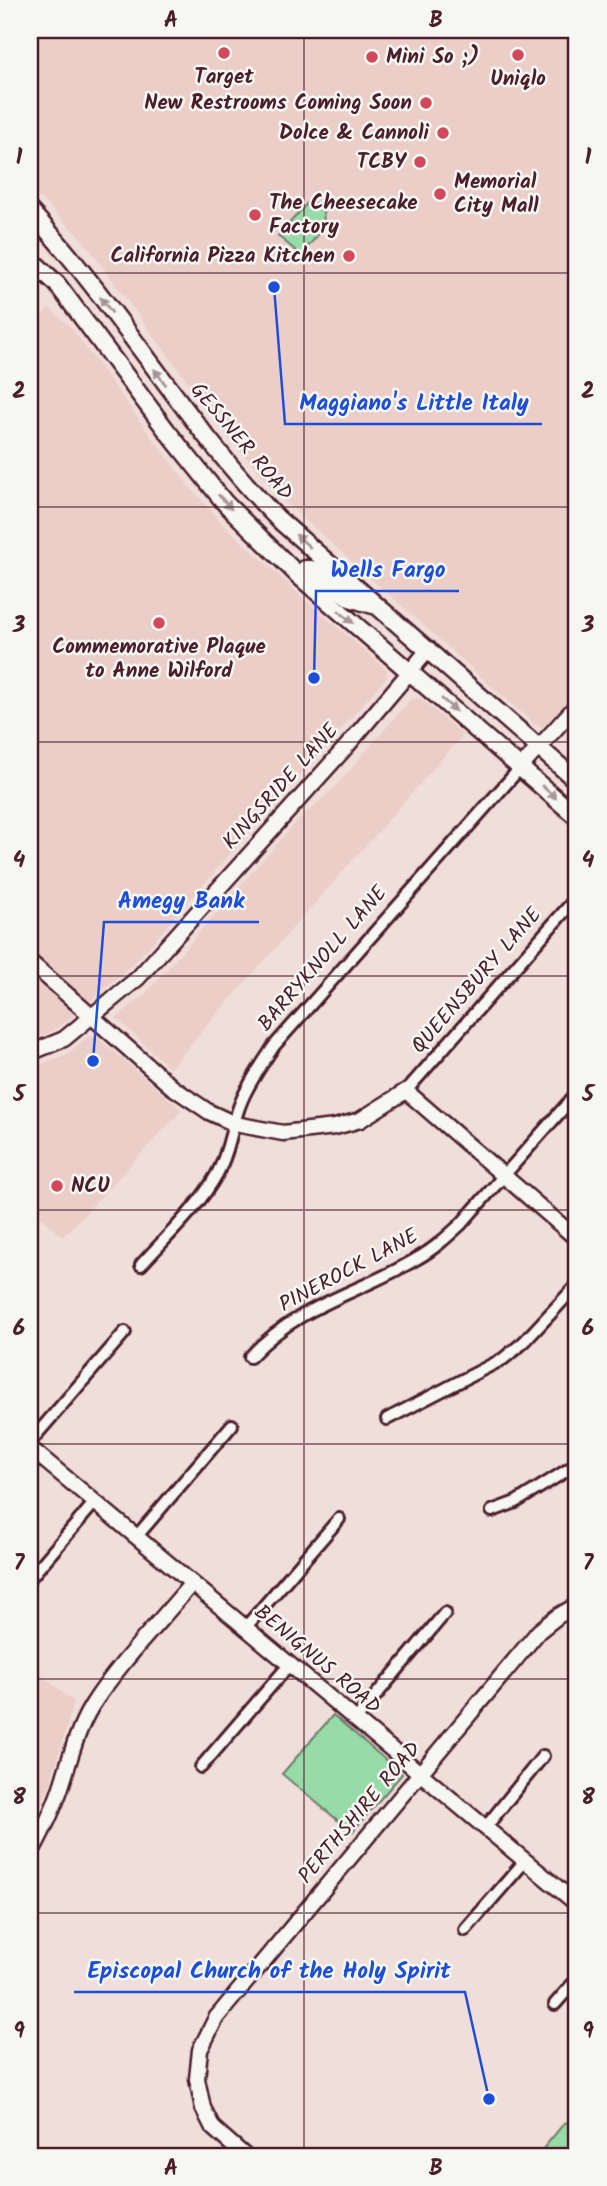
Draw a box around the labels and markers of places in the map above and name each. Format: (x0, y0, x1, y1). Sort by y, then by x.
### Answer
place label: Mini So ;) (386, 41, 479, 74)
marker: Target (216, 45, 232, 61)
marker: Uniqlo (510, 47, 526, 63)
marker: Mini So ;) (364, 49, 380, 65)
place label: Target (194, 61, 254, 94)
place label: Uniqlo (490, 63, 546, 96)
place label: New Restrooms Coming Soon (144, 87, 412, 120)
marker: New Restrooms Coming Soon (418, 95, 434, 111)
place label: Dolce & Cannoli (279, 117, 430, 150)
marker: Dolce & Cannoli (435, 125, 451, 141)
place label: TCBY (357, 146, 407, 179)
marker: TCBY (412, 154, 428, 170)
place label: Memorial City Mall (454, 166, 539, 223)
marker: Memorial City Mall (432, 186, 448, 202)
place label: The Cheesecake Factory (269, 187, 418, 244)
marker: The Cheesecake Factory (247, 207, 263, 223)
place label: California Pizza Kitchen (111, 240, 335, 273)
marker: California Pizza Kitchen (341, 248, 357, 264)
callout: Maggiano's Little Italy (285, 380, 542, 424)
callout: Wells Fargo (316, 547, 459, 591)
marker: Commemorative Plaque to Anne Wilford (151, 615, 167, 631)
place label: Commemorative Plaque to Anne Wilford (52, 631, 266, 688)
callout: Amegy Bank (104, 878, 259, 922)
place label: NCU (71, 1170, 110, 1203)
marker: NCU (49, 1178, 65, 1194)
callout: Episcopal Church of the Holy Spirit (74, 1948, 465, 1992)

